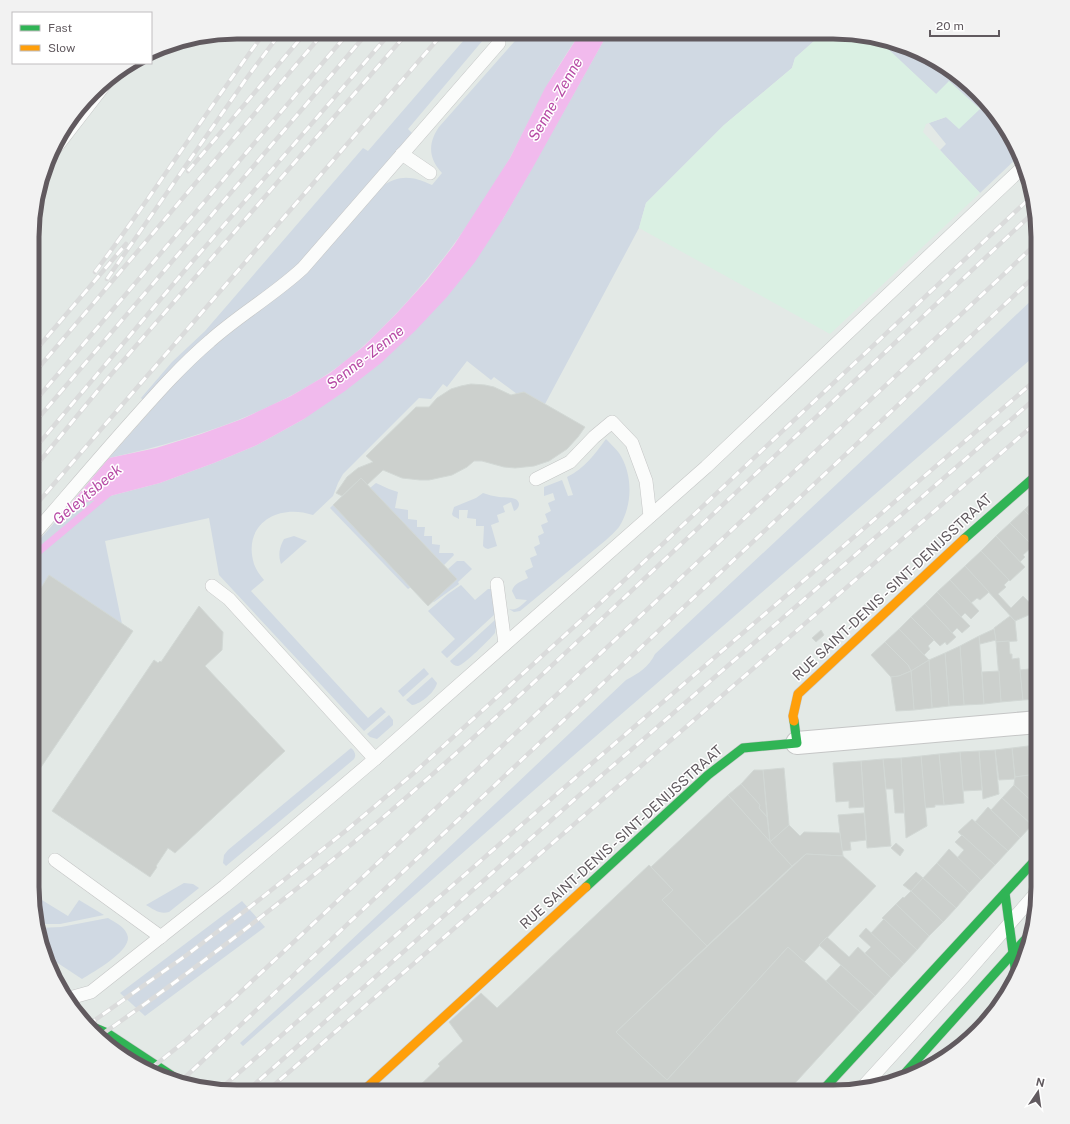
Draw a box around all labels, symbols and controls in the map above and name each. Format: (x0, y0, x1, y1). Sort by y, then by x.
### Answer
legend (12, 12, 152, 64)
scale bar (930, 12, 999, 38)
text: 20 m (936, 19, 964, 33)
text: Fast (48, 21, 73, 35)
text: Slow (48, 41, 76, 55)
water label: Senne - Zenne (524, 54, 586, 144)
water label: Senne - Zenne (323, 322, 407, 392)
water label: Geleytsbeek (49, 460, 126, 528)
street label: RUE SAINT-DENIS - SINT-DENIJSSTRAAT (789, 490, 995, 684)
street label: RUE SAINT-DENIS - SINT-DENIJSSTRAAT (517, 742, 725, 932)
north arrow (1018, 1072, 1058, 1112)
text: N (1035, 1075, 1046, 1089)

